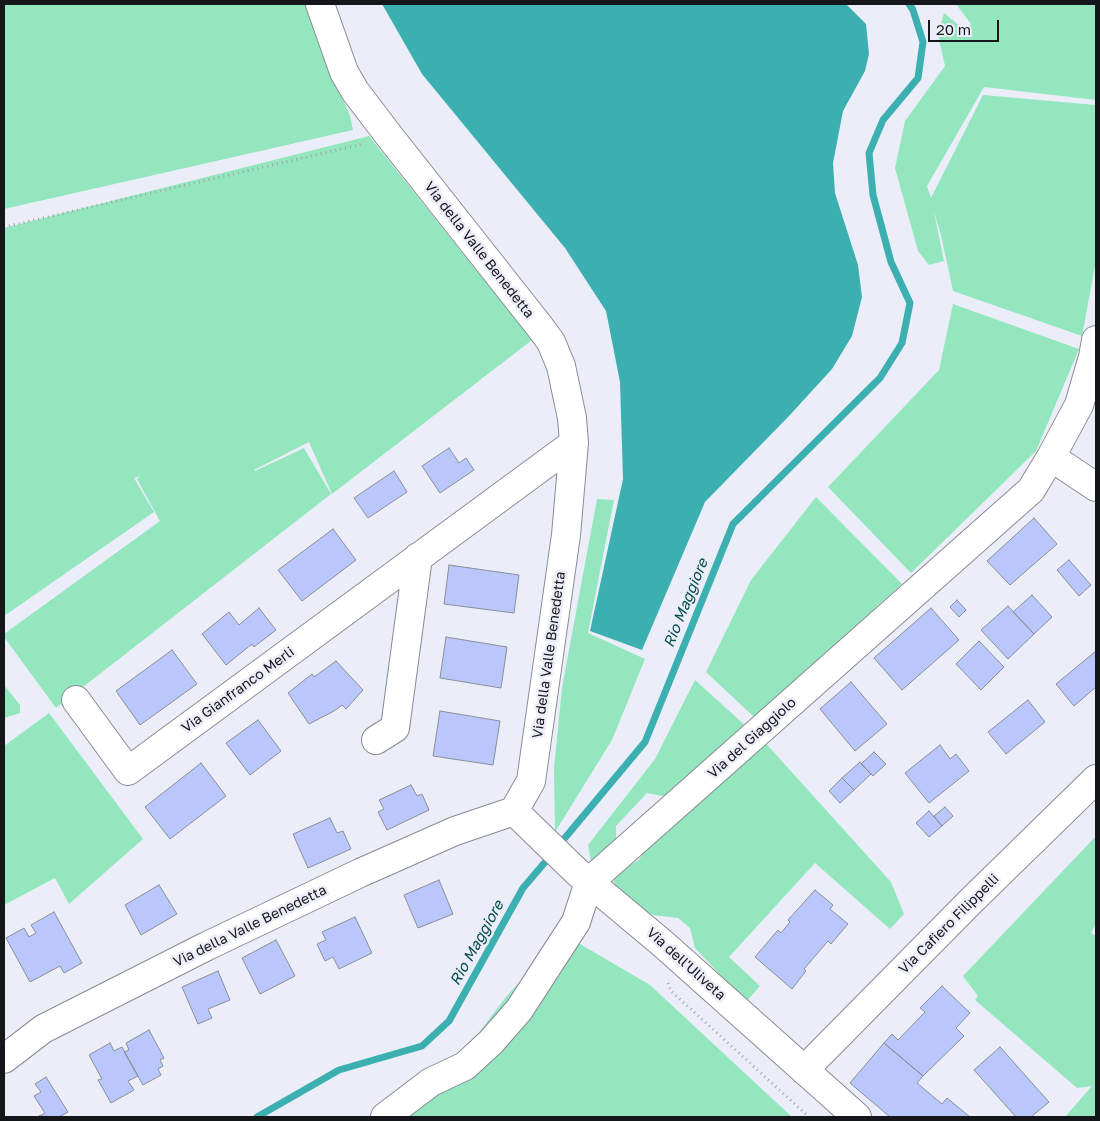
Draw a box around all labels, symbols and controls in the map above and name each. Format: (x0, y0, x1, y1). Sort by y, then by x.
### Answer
scale bar (930, 10, 1001, 42)
text: 20 m (936, 20, 971, 38)
street label: Via della Valle Benedetta (421, 178, 537, 322)
water label: Rio Maggiore (660, 556, 712, 650)
street label: Via della Valle Benedetta (529, 570, 569, 740)
street label: Via Gianfranco Merli (178, 644, 298, 736)
street label: Via del Giaggiolo (704, 694, 800, 782)
street label: Via Cafiero Filippelli (895, 870, 1003, 978)
street label: Via della Valle Benedetta (171, 882, 329, 970)
water label: Rio Maggiore (446, 897, 508, 989)
street label: Via dell'Uliveta (643, 924, 729, 1004)

